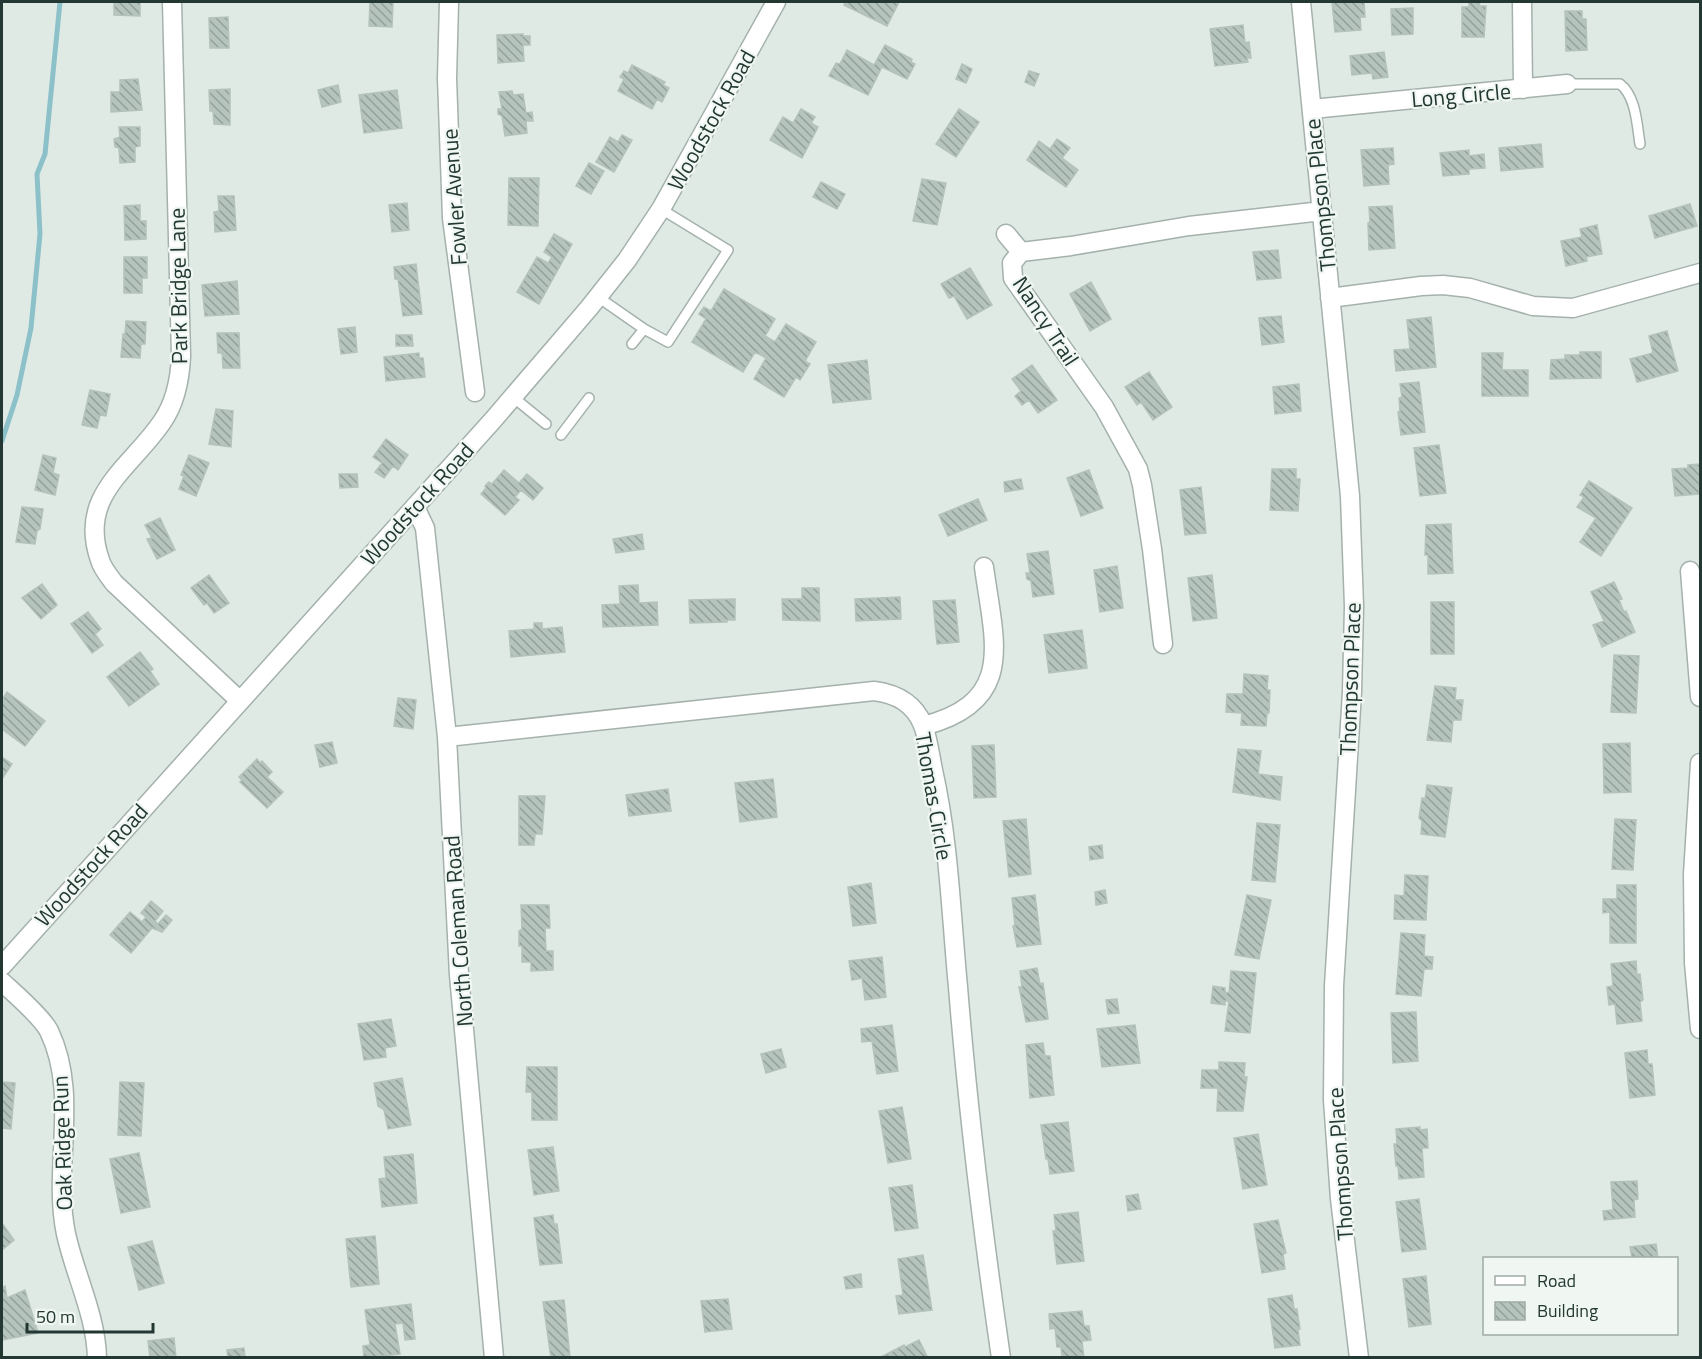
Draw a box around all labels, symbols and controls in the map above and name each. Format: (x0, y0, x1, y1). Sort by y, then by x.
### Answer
street label: Woodstock Road (658, 43, 764, 197)
street label: Long Circle (1410, 74, 1512, 116)
street label: Thompson Place (1295, 117, 1345, 273)
street label: Fowler Avenue (432, 128, 476, 266)
street label: Park Bridge Lane (160, 208, 196, 364)
street label: Nancy Trail (1004, 269, 1088, 373)
street label: Woodstock Road (352, 435, 482, 573)
street label: Thompson Place (1330, 602, 1370, 756)
street label: Thomas Circle (906, 729, 962, 863)
street label: Woodstock Road (26, 796, 156, 934)
street label: North Coleman Road (434, 834, 482, 1028)
street label: Oak Ridge Run (43, 1075, 81, 1211)
street label: Thompson Place (1318, 1086, 1362, 1242)
legend (1483, 1257, 1678, 1335)
text: Road (1537, 1267, 1576, 1294)
scale bar (27, 1296, 153, 1334)
text: Building (1537, 1297, 1598, 1324)
text: 50 m (36, 1303, 75, 1330)

